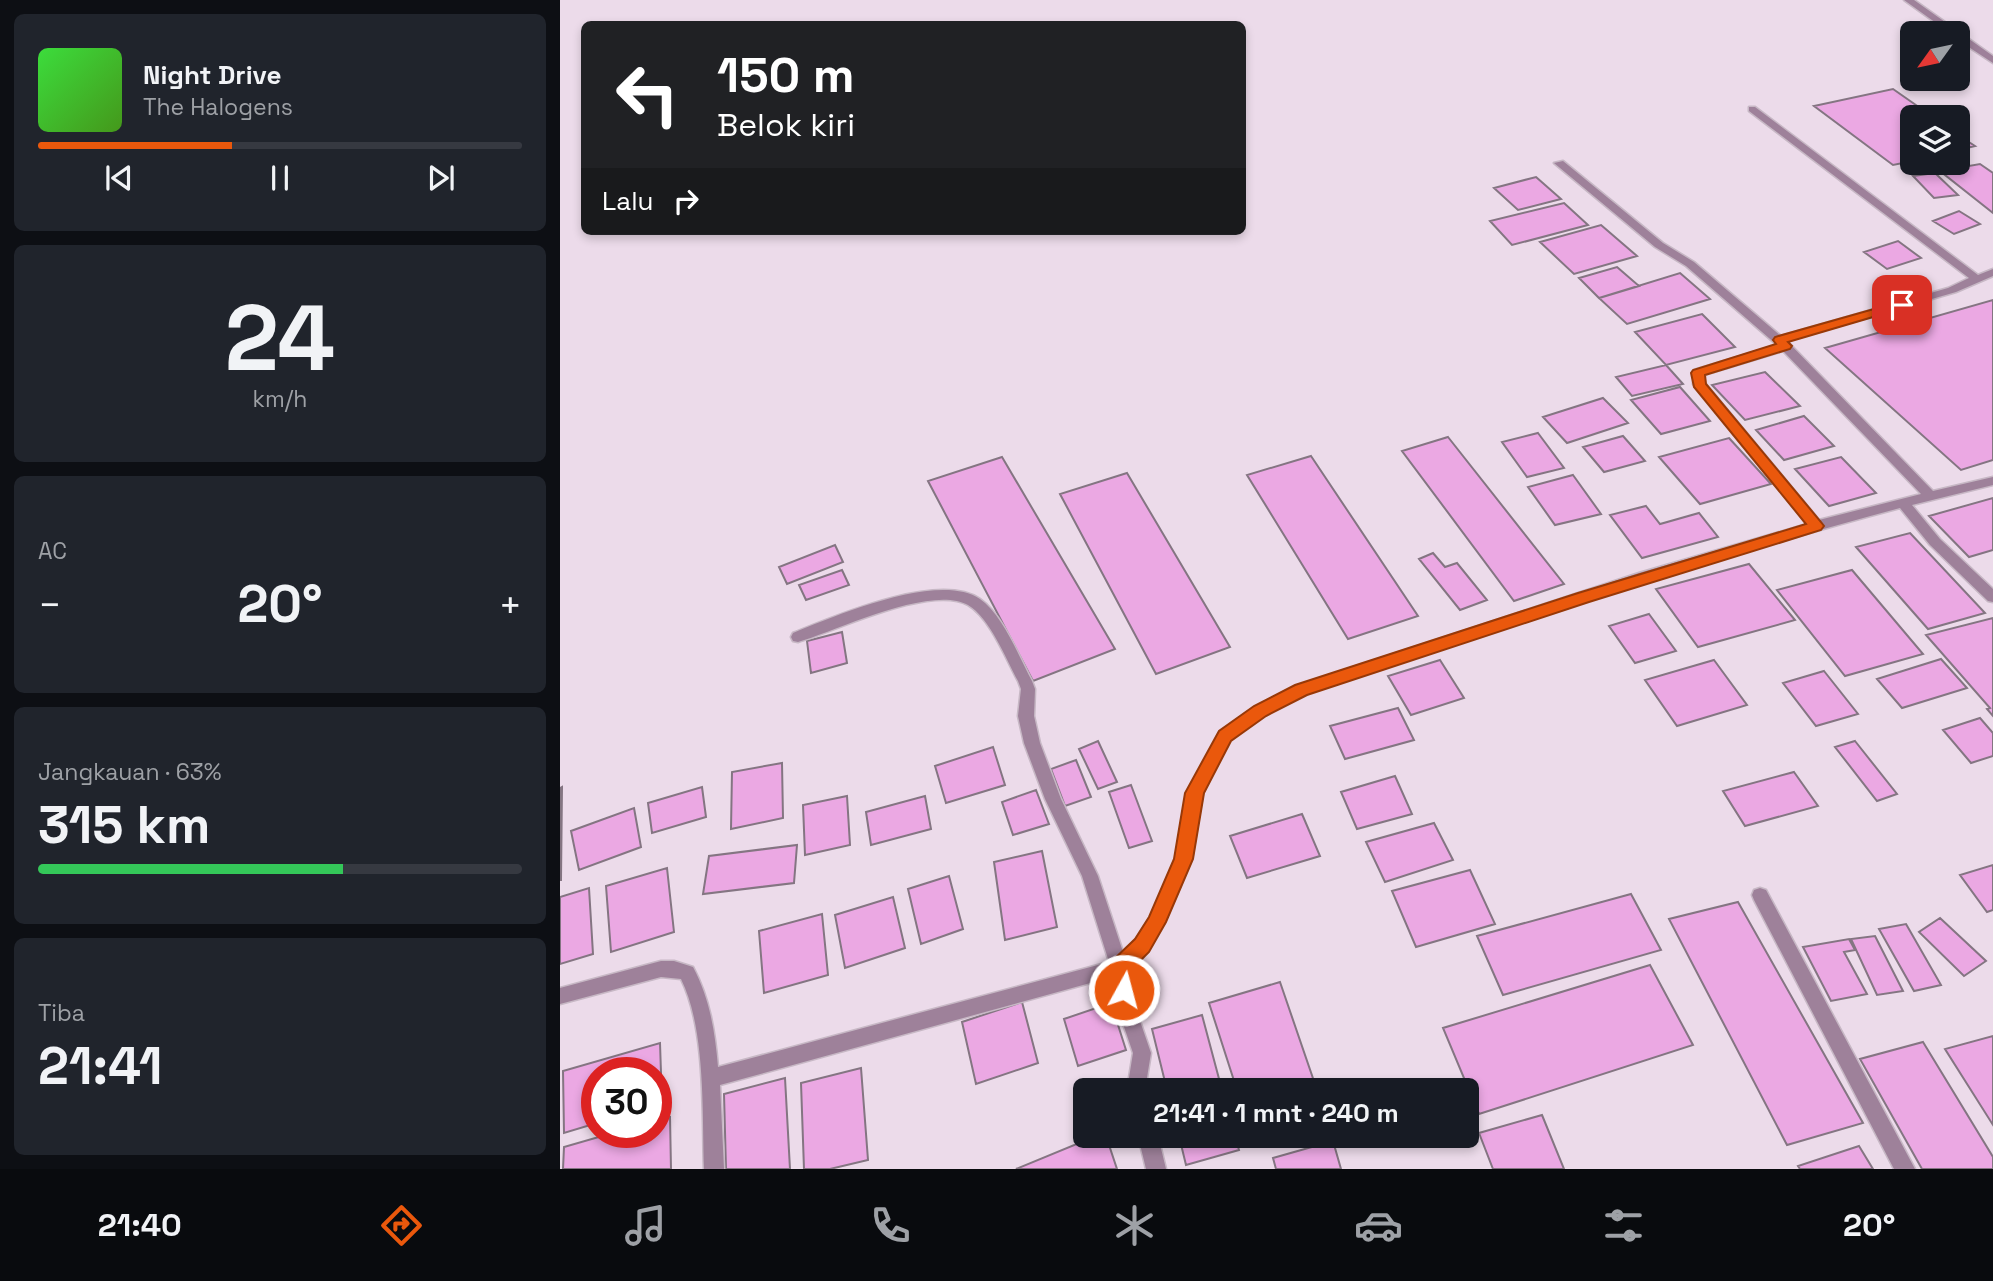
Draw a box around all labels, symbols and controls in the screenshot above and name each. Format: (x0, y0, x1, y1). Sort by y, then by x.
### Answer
north arrow (1900, 21, 1970, 91)
map controls (1900, 21, 1970, 175)
text: 150 m (717, 44, 855, 106)
icon: left (602, 49, 693, 140)
text: Night Drive (143, 58, 281, 92)
text: The Halogens (143, 92, 293, 122)
text: Belok kiri (717, 105, 855, 145)
button: layers (1900, 105, 1970, 175)
icon: previous (100, 159, 138, 197)
icon: pause (261, 159, 299, 197)
icon: next (422, 159, 460, 197)
icon: right (667, 182, 705, 220)
text: Lalu (602, 184, 653, 218)
pin (1872, 275, 1932, 335)
text: 24 (225, 280, 335, 397)
icon: arrive (1883, 286, 1921, 324)
text: km/h (253, 384, 307, 414)
text: AC (38, 536, 67, 566)
text: 20° (237, 571, 323, 637)
text: − (38, 581, 62, 629)
text: + (498, 581, 522, 629)
text: Jangkauan · 63% (38, 757, 221, 787)
text: 315 km (38, 792, 210, 858)
position arrow (1087, 953, 1161, 1027)
text: Tiba (38, 998, 85, 1028)
text: 21:41 (38, 1033, 163, 1099)
speed limit sign: 30 (581, 1057, 672, 1148)
text: 21:41 · 1 mnt · 240 m (1153, 1096, 1399, 1130)
icon: directions (377, 1201, 426, 1250)
icon: music (621, 1201, 670, 1250)
icon: phone (866, 1201, 915, 1250)
icon: climate (1110, 1201, 1159, 1250)
icon: car (1354, 1201, 1403, 1250)
icon: filters (1599, 1201, 1648, 1250)
text: 21:40 (98, 1205, 182, 1245)
text: 20° (1843, 1205, 1895, 1245)

